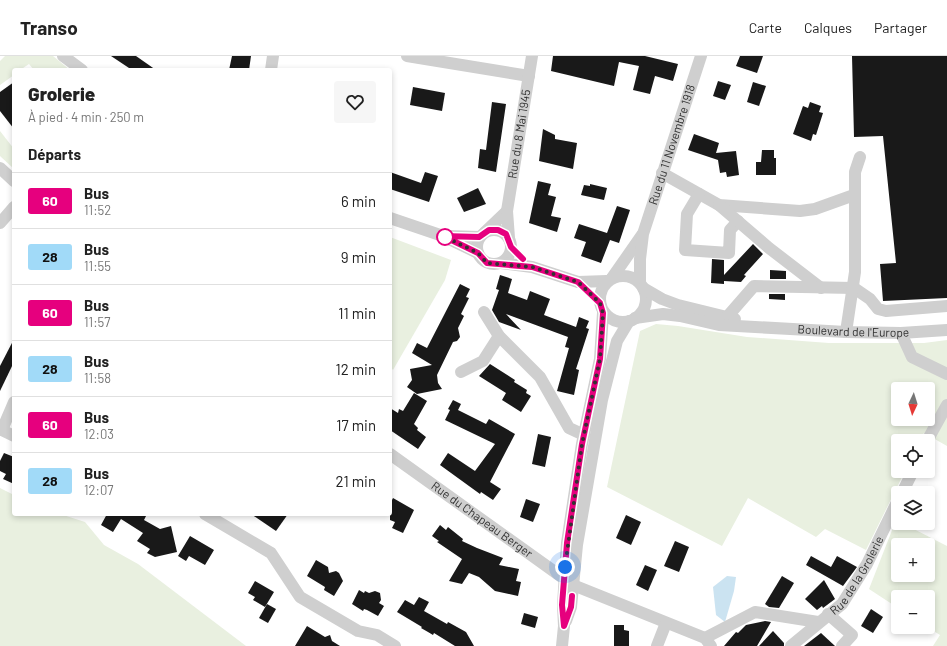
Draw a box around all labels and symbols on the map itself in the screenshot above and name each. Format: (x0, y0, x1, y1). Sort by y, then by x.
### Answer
street label: Rue du 11 Novembre 1918 (645, 83, 697, 206)
street label: Rue du 8 Mai 1945 (504, 88, 533, 180)
unlabelled marker (436, 228, 454, 246)
street label: Boulevard de l'Europe (797, 321, 910, 339)
north arrow (891, 382, 935, 426)
street label: Rue du Chapeau Berger (429, 478, 536, 560)
street label: Rue de la Grolerie (827, 533, 885, 617)
your location (555, 557, 575, 577)

